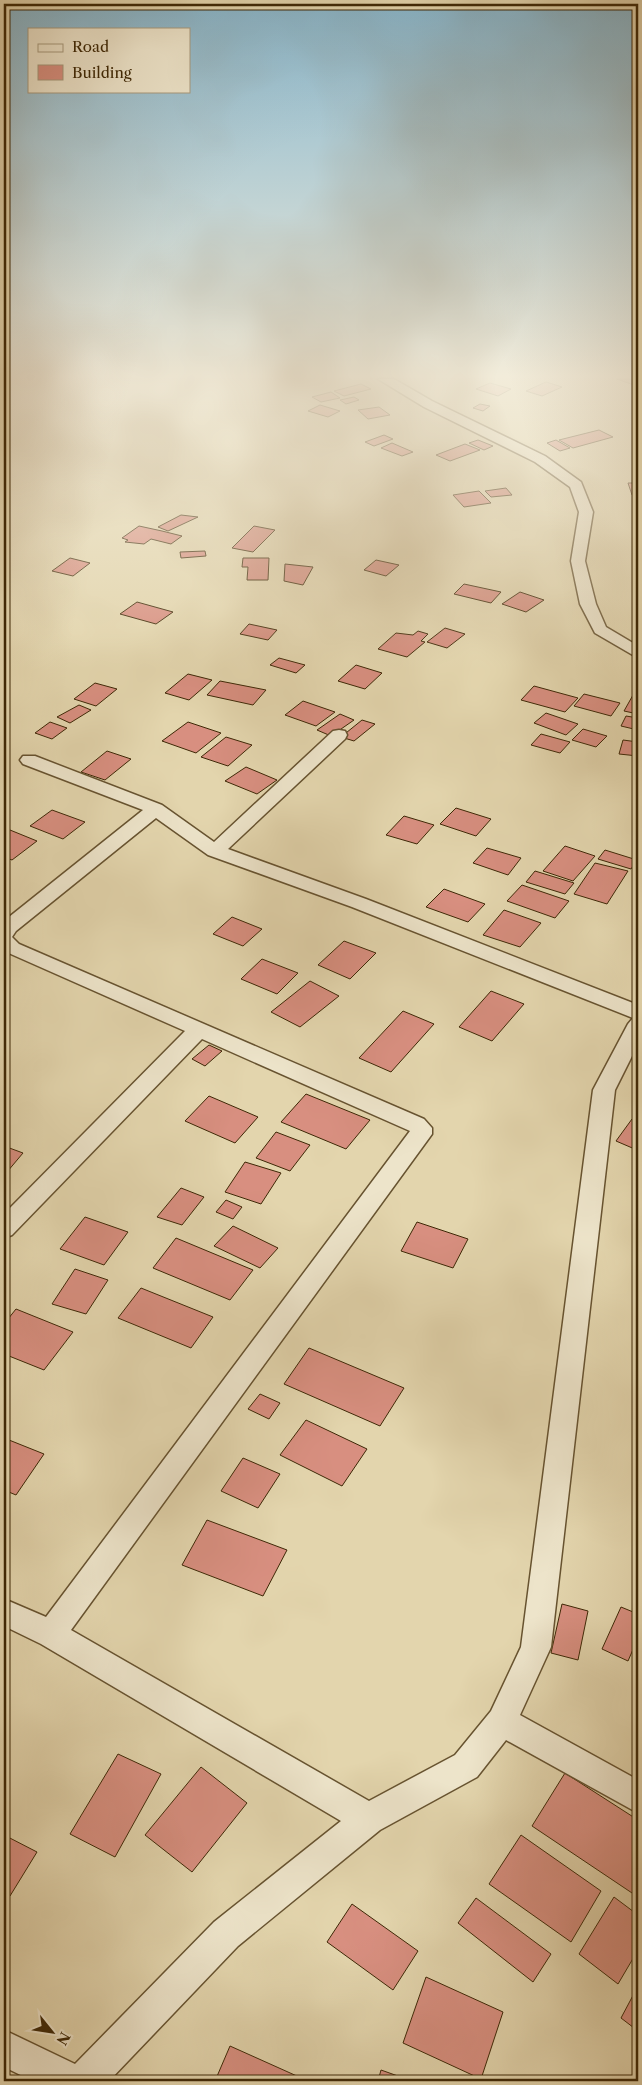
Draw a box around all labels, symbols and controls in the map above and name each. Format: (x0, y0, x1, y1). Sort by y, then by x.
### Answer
legend (28, 28, 190, 92)
text: Road (72, 37, 109, 56)
text: Building (72, 63, 132, 82)
north arrow (28, 2008, 78, 2058)
text: N (52, 2029, 74, 2048)

